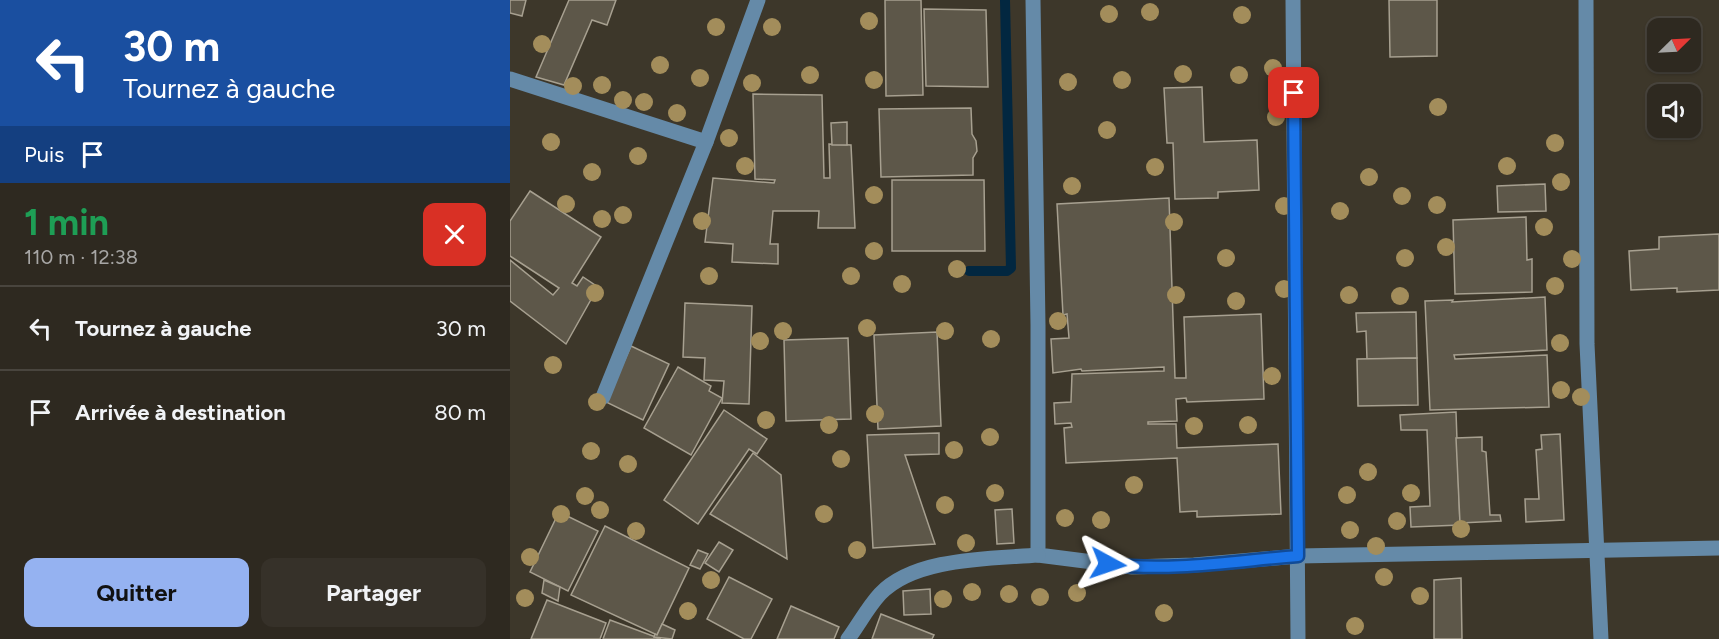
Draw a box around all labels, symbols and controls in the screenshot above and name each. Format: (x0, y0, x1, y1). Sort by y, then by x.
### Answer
north arrow (1647, 18, 1701, 72)
map controls (1647, 18, 1701, 138)
text: 30 m (123, 21, 220, 72)
icon: left (24, 24, 102, 102)
pin (1268, 67, 1319, 118)
text: Tournez à gauche (123, 72, 335, 105)
icon: arrive (1277, 76, 1310, 109)
button: sound (1647, 84, 1701, 138)
icon: arrive (76, 138, 109, 171)
text: Puis (24, 141, 64, 168)
text: 1 min (24, 201, 109, 244)
button: close (423, 203, 486, 266)
text: 110 m · 12:38 (24, 245, 138, 269)
icon: left (24, 312, 57, 345)
text: Tournez à gauche (75, 315, 251, 342)
text: 30 m (436, 315, 486, 342)
icon: arrive (24, 396, 57, 429)
text: Arrivée à destination (75, 399, 286, 426)
text: 80 m (434, 399, 486, 426)
position arrow (1076, 532, 1140, 596)
button: Quitter (24, 558, 249, 627)
button: Partager (261, 558, 486, 627)

